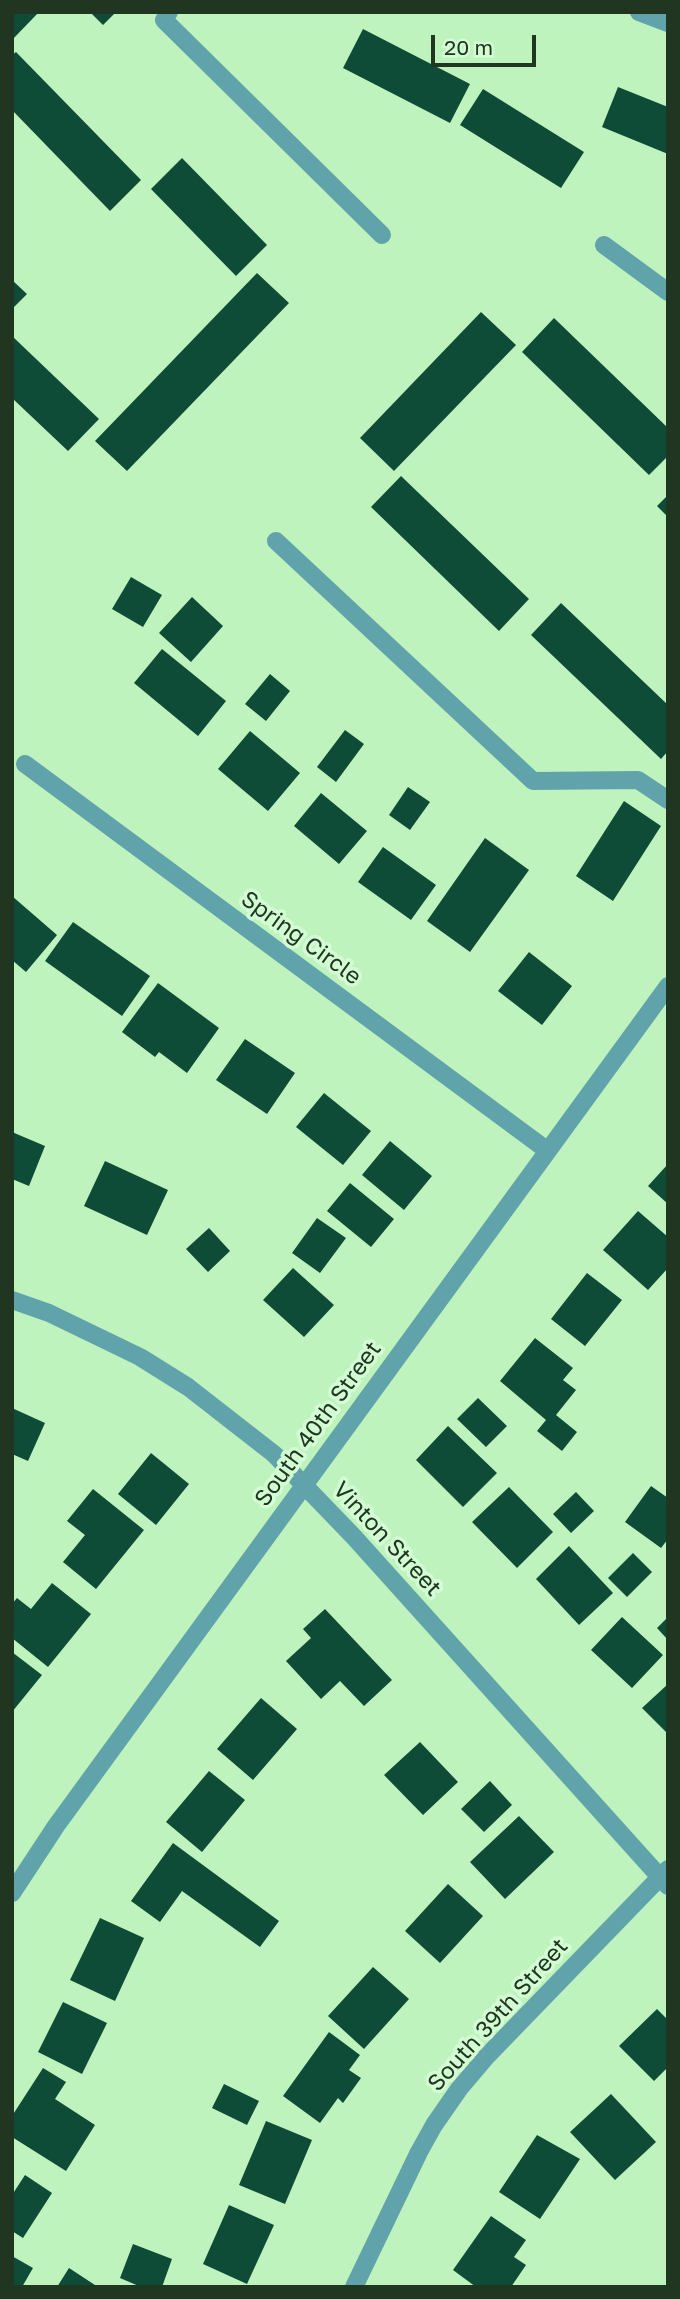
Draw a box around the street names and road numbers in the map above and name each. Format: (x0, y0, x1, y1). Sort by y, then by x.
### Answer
street label: Spring Circle (236, 885, 366, 991)
street label: South 40th Street (249, 1336, 387, 1512)
street label: Vinton Street (327, 1476, 447, 1602)
street label: South 39th Street (422, 1933, 574, 2097)

